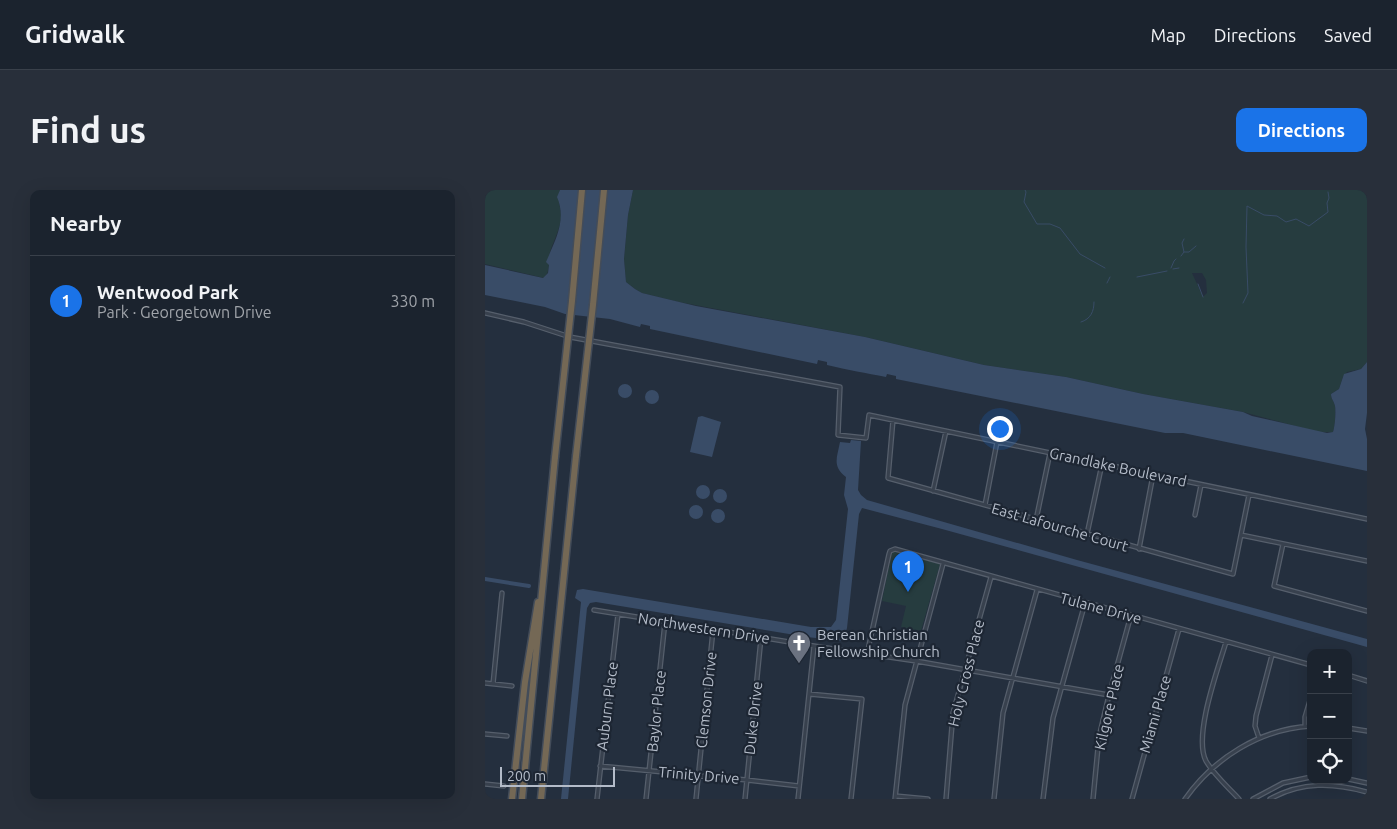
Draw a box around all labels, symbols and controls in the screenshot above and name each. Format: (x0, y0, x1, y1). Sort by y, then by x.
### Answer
text: Gridwalk (25, 21, 125, 48)
text: Map (1150, 25, 1186, 45)
text: Directions (1214, 25, 1296, 45)
text: Saved (1324, 25, 1372, 45)
button: Directions (1236, 108, 1367, 152)
text: Find us (30, 110, 146, 150)
text: Nearby (50, 211, 121, 235)
text: Wentwood Park (97, 281, 239, 303)
text: 1 (61, 292, 71, 310)
text: 330 m (390, 292, 435, 310)
text: Park · Georgetown Drive (97, 303, 272, 321)
your location (987, 416, 1013, 442)
street label: Grandlake Boulevard (1048, 444, 1188, 490)
street label: East Lafourche Court (990, 499, 1130, 555)
pin: 1 (892, 551, 924, 592)
street label: Tulane Drive (1058, 589, 1144, 627)
street label: Northwestern Drive (637, 609, 771, 647)
street label: Holy Cross Place (944, 618, 988, 728)
place label: Berean Christian Fellowship Church (817, 626, 940, 660)
church icon: Berean Christian Fellowship Church (786, 630, 812, 664)
map controls (1307, 649, 1352, 784)
button: + (1307, 649, 1352, 694)
street label: Clemson Drive (692, 651, 720, 749)
street label: Auburn Place (593, 661, 621, 751)
street label: Kilgore Place (1091, 662, 1127, 752)
street label: Baylor Place (643, 669, 669, 753)
street label: Miami Place (1136, 673, 1174, 755)
street label: Duke Drive (741, 680, 765, 756)
button: − (1307, 694, 1352, 739)
button: locate (1307, 739, 1352, 784)
street label: Trinity Drive (658, 763, 740, 787)
scale bar (500, 764, 615, 787)
text: 200 m (507, 768, 546, 784)

